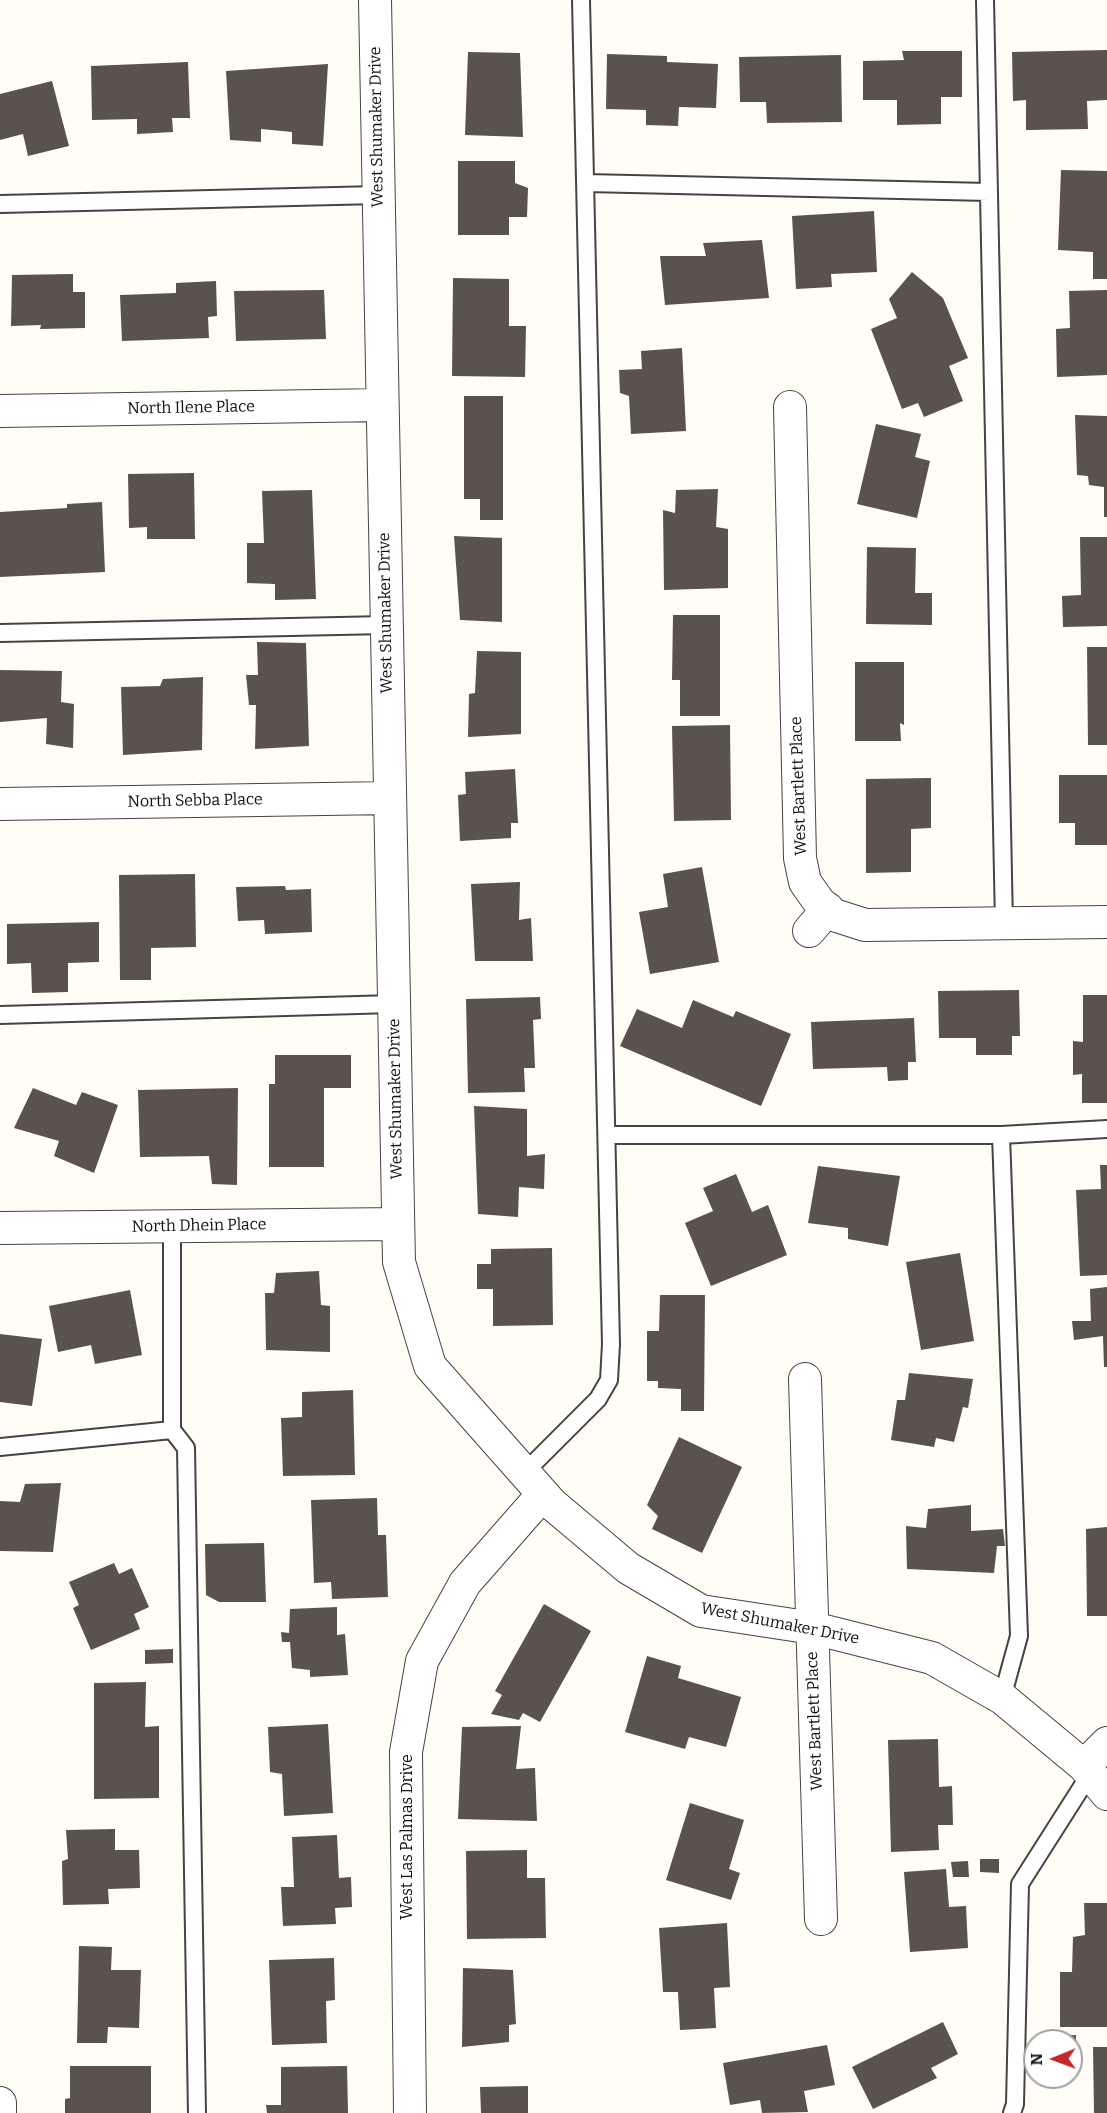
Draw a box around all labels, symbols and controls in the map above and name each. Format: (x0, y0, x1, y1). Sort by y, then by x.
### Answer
street label: West Shumaker Drive (366, 46, 388, 208)
street label: North Ilene Place (127, 397, 255, 419)
street label: West Shumaker Drive (375, 532, 397, 694)
street label: West Bartlett Place (787, 716, 811, 856)
street label: North Sebba Place (127, 790, 263, 812)
street label: West Shumaker Drive (385, 1018, 407, 1180)
street label: North Dhein Place (131, 1215, 267, 1237)
street label: West Shumaker Drive (699, 1599, 861, 1649)
street label: West Bartlett Place (803, 1651, 827, 1791)
street label: West Las Palmas Drive (398, 1754, 418, 1920)
north arrow (1023, 2029, 1083, 2089)
text: N (1027, 2053, 1046, 2066)

